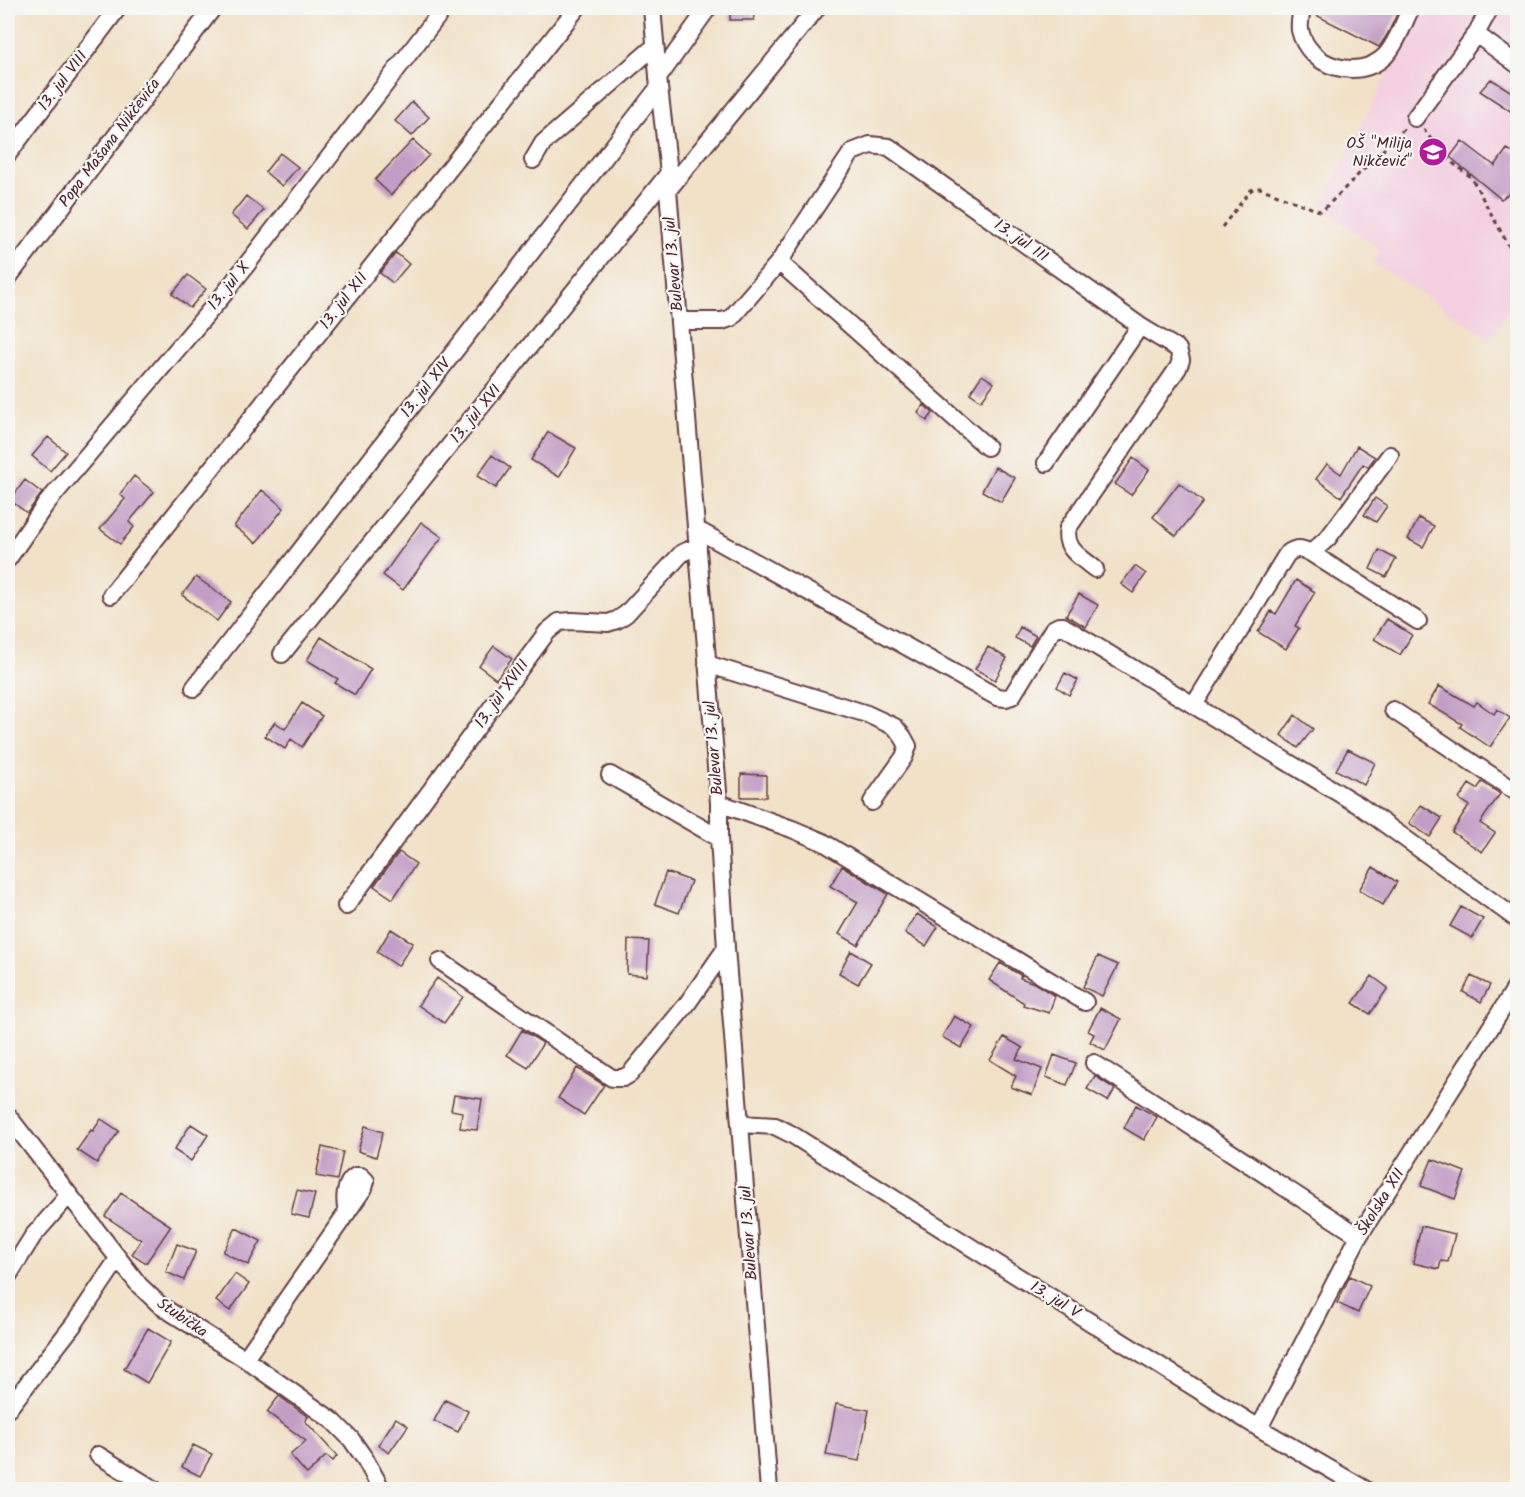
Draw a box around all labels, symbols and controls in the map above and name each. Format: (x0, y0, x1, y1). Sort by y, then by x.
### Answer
street label: 13. jul VIII (32, 46, 94, 116)
street label: Popa Mašana Nikčevića (53, 73, 167, 213)
place label: OŠ "Milija Nikčević" (1346, 131, 1413, 174)
school or university icon: OŠ "Milija Nikčević" (1417, 136, 1449, 168)
street label: 13. jul III (989, 213, 1053, 269)
street label: Bulevar 13. jul (657, 216, 691, 312)
street label: 13. jul X (202, 255, 257, 316)
street label: 13. jul XII (314, 267, 374, 335)
street label: 13. jul XIV (395, 352, 458, 423)
street label: 13. jul XVI (444, 379, 508, 449)
street label: 13. jul XVIII (468, 654, 536, 734)
street label: Bulevar 13. jul (697, 700, 731, 796)
street label: Školska XII (1350, 1163, 1412, 1241)
street label: Bulevar 13. jul (733, 1185, 765, 1281)
street label: 13. jul V (1025, 1275, 1086, 1326)
street label: Stubička (151, 1292, 213, 1344)

